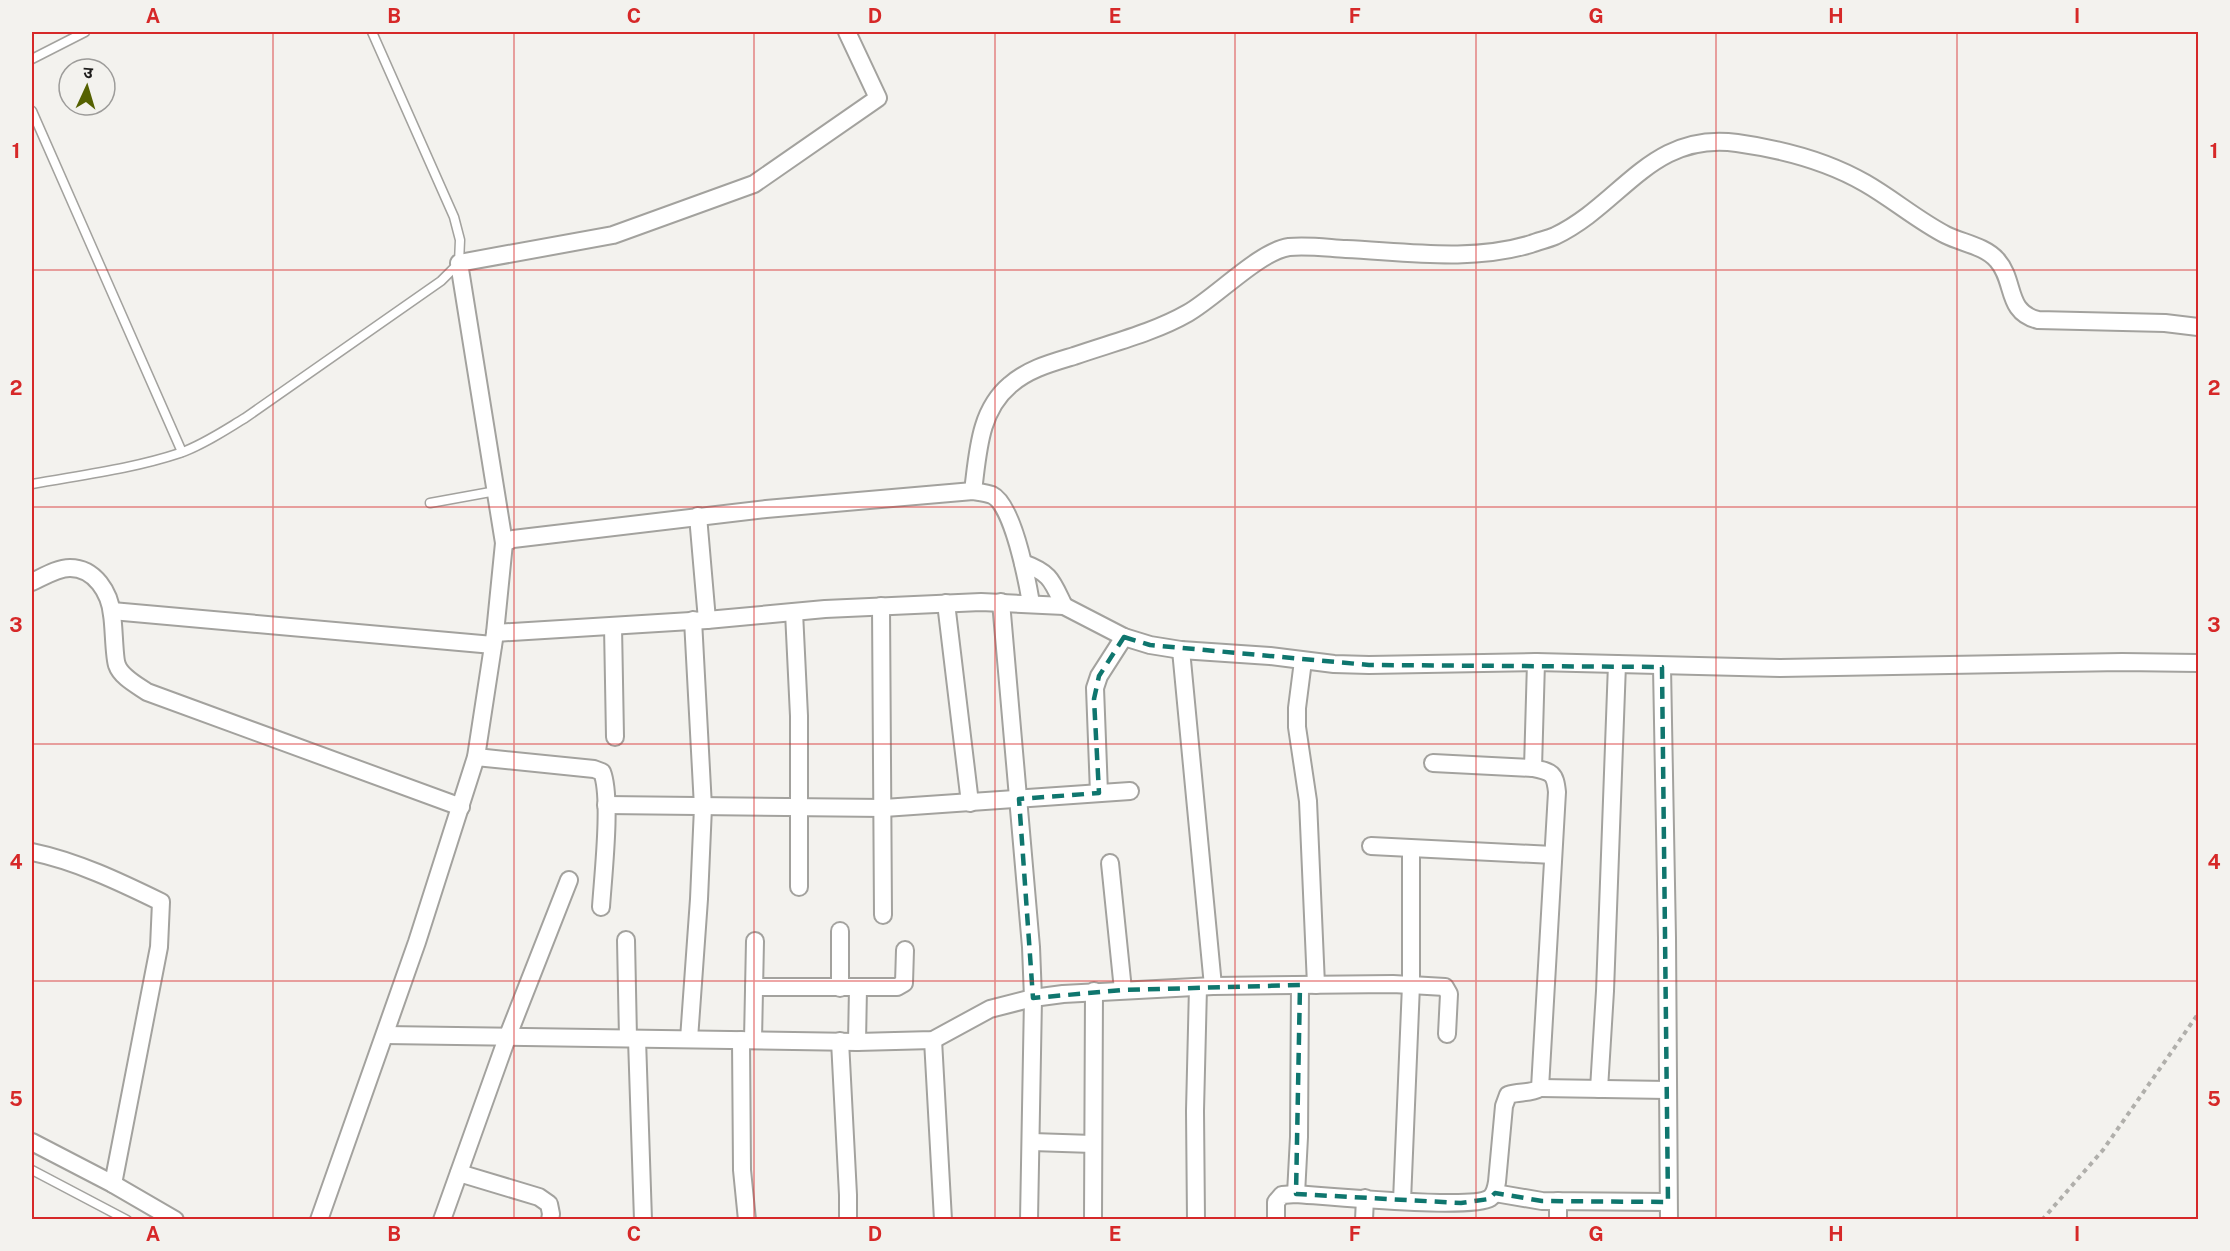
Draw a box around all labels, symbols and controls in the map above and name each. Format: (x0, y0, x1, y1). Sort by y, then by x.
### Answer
text: A (146, 4, 160, 28)
text: B (387, 4, 401, 28)
text: C (627, 4, 641, 28)
text: D (868, 4, 882, 28)
text: E (1109, 4, 1121, 28)
text: F (1349, 4, 1361, 28)
text: G (1588, 4, 1604, 28)
text: H (1828, 4, 1844, 28)
text: I (2074, 4, 2080, 28)
north arrow (57, 57, 117, 117)
text: उ (83, 63, 94, 82)
text: 1 (12, 139, 20, 163)
text: 1 (2210, 139, 2218, 163)
text: 2 (10, 376, 22, 400)
text: 2 (2208, 376, 2220, 400)
text: 3 (9, 613, 23, 637)
text: 3 (2207, 613, 2221, 637)
text: 4 (9, 850, 23, 874)
text: 4 (2207, 850, 2221, 874)
text: 5 (9, 1087, 23, 1111)
text: 5 (2207, 1087, 2221, 1111)
text: A (146, 1222, 160, 1246)
text: B (387, 1222, 401, 1246)
text: C (627, 1222, 641, 1246)
text: D (868, 1222, 882, 1246)
text: E (1109, 1222, 1121, 1246)
text: F (1349, 1222, 1361, 1246)
text: G (1588, 1222, 1604, 1246)
text: H (1828, 1222, 1844, 1246)
text: I (2074, 1222, 2080, 1246)

